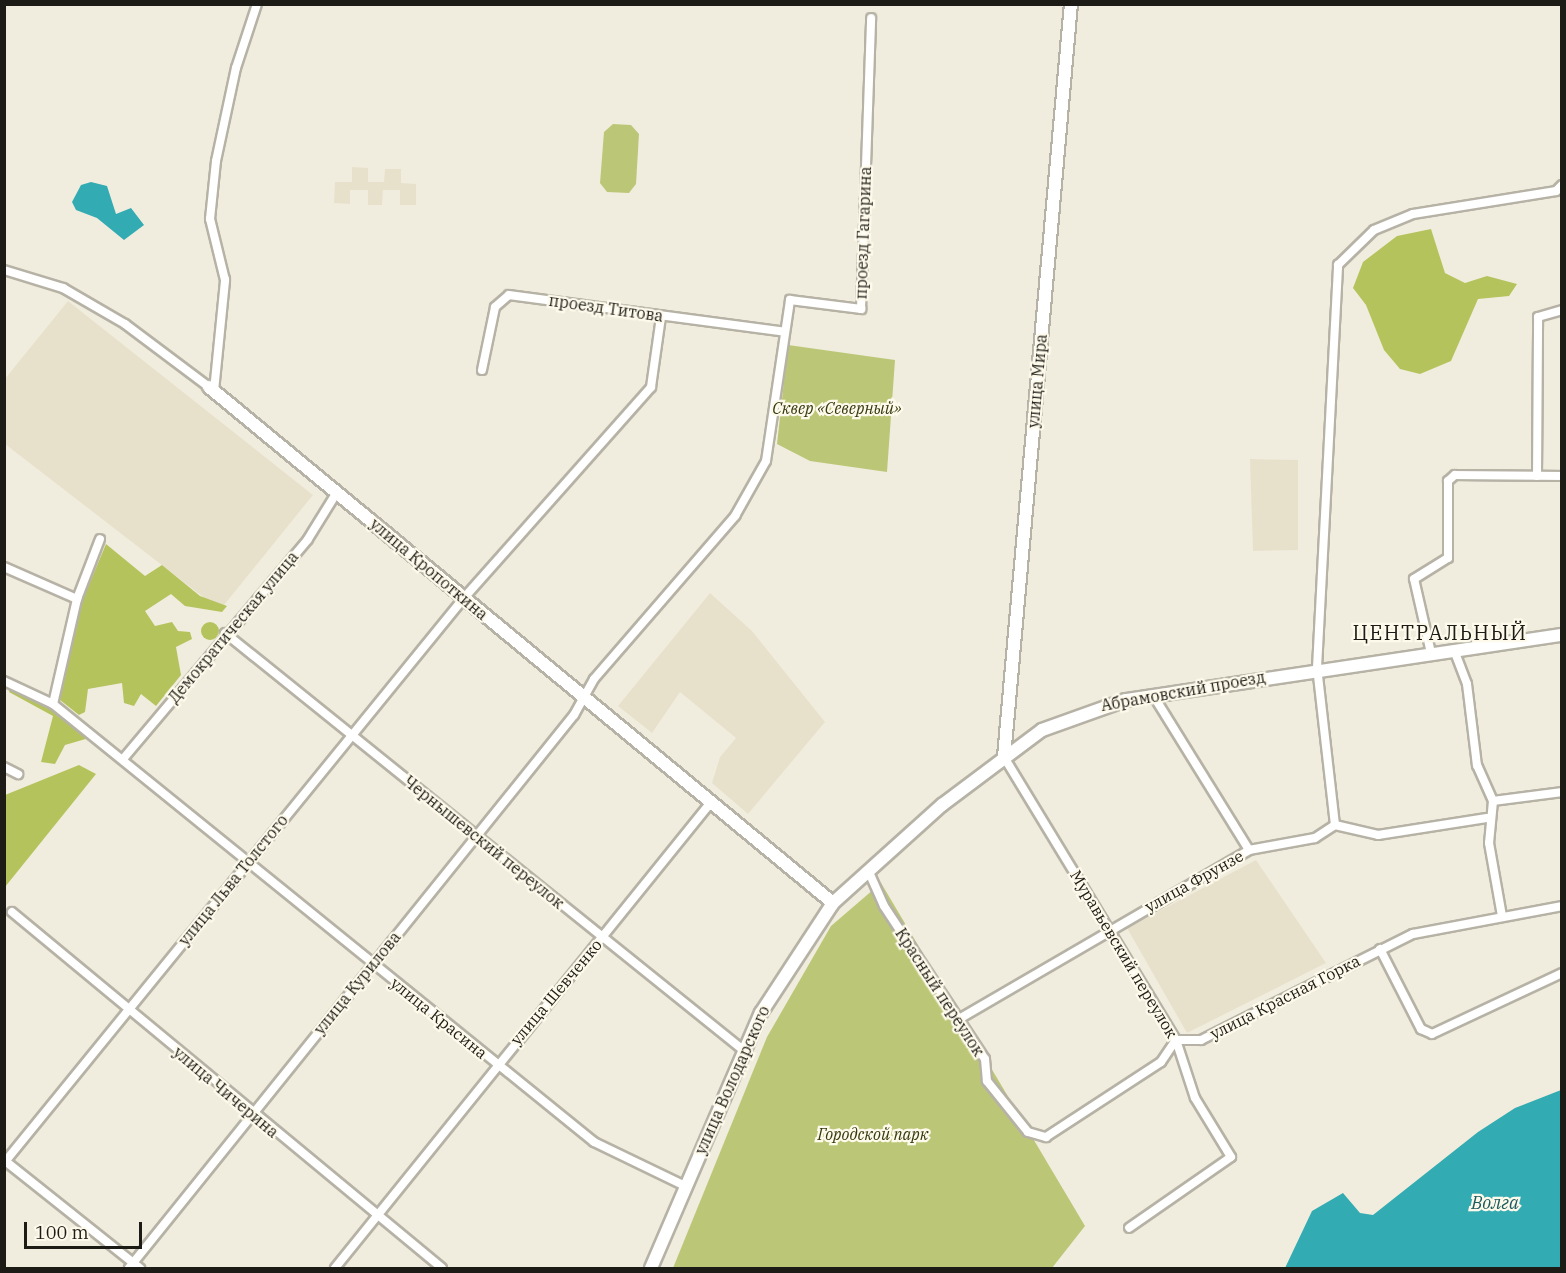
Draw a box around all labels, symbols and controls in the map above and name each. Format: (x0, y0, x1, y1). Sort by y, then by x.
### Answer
street label: проезд Гагарина (851, 166, 875, 300)
street label: проезд Титова (547, 290, 665, 326)
street label: улица Мира (1023, 333, 1051, 429)
park label: Сквер «Северный» (772, 398, 902, 418)
street label: улица Кропоткина (366, 514, 492, 624)
street label: Демократическая улица (164, 547, 302, 707)
district label: ЦЕНТРАЛЬНЫЙ (1352, 620, 1528, 644)
street label: Абрамовский проезд (1099, 667, 1267, 715)
street label: Чернышевский переулок (400, 771, 568, 913)
street label: улица Льва Толстого (174, 811, 292, 949)
street label: улица Фрунзе (1141, 846, 1247, 916)
street label: Муравьевский переулок (1066, 867, 1182, 1041)
street label: Красный переулок (891, 924, 989, 1060)
street label: улица Курилова (310, 928, 404, 1038)
street label: улица Шевченко (506, 935, 606, 1049)
street label: улица Красная Горка (1207, 951, 1363, 1043)
street label: улица Красина (387, 973, 491, 1063)
street label: улица Володарского (691, 1003, 773, 1157)
street label: улица Чичерина (170, 1042, 282, 1142)
park label: Городской парк (817, 1124, 929, 1144)
water label: Волга (1471, 1192, 1519, 1214)
scale bar (27, 1210, 146, 1248)
text: 100 m (35, 1221, 89, 1244)

